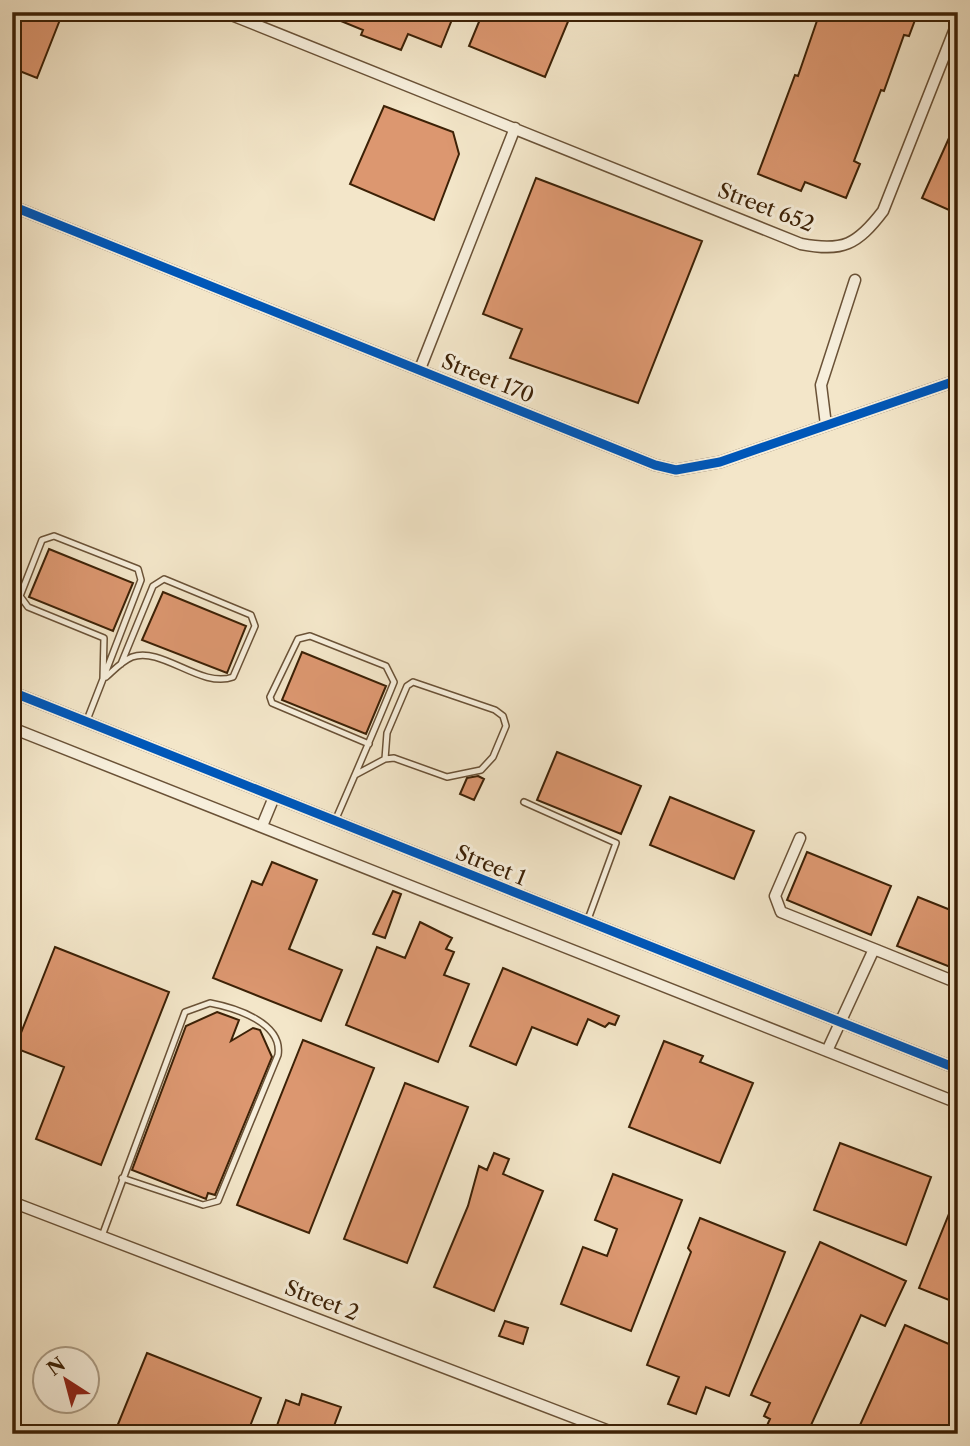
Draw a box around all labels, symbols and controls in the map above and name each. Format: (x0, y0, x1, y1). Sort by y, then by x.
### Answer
street label: Street 652 (714, 177, 818, 237)
street label: Street 170 (438, 348, 538, 408)
street label: Street 1 (452, 840, 530, 891)
street label: Street 2 (281, 1274, 363, 1326)
north arrow (32, 1344, 102, 1414)
text: N (43, 1352, 70, 1381)

